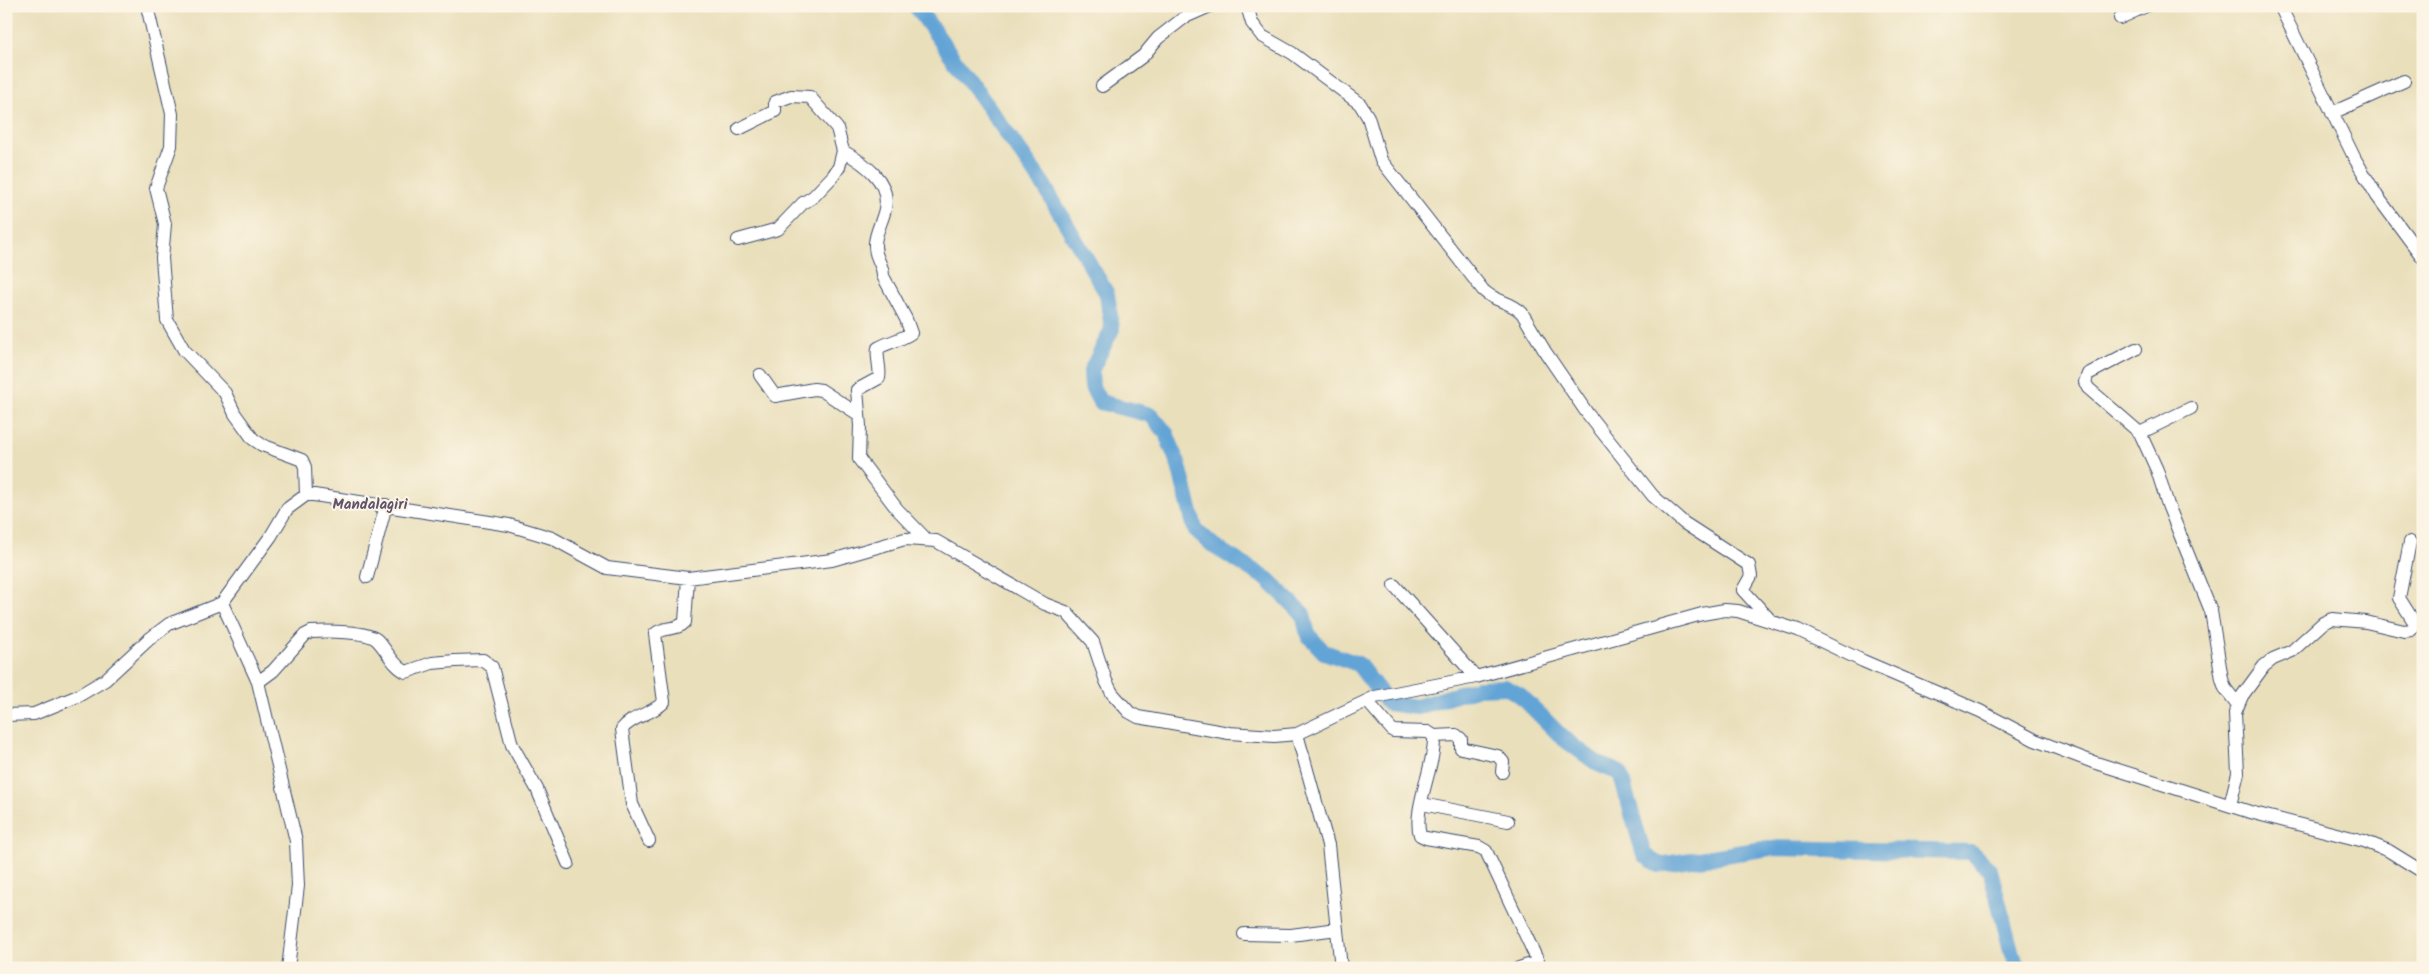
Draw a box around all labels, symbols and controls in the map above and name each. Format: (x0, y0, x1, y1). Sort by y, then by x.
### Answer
district label: Mandalagiri (332, 493, 409, 517)

